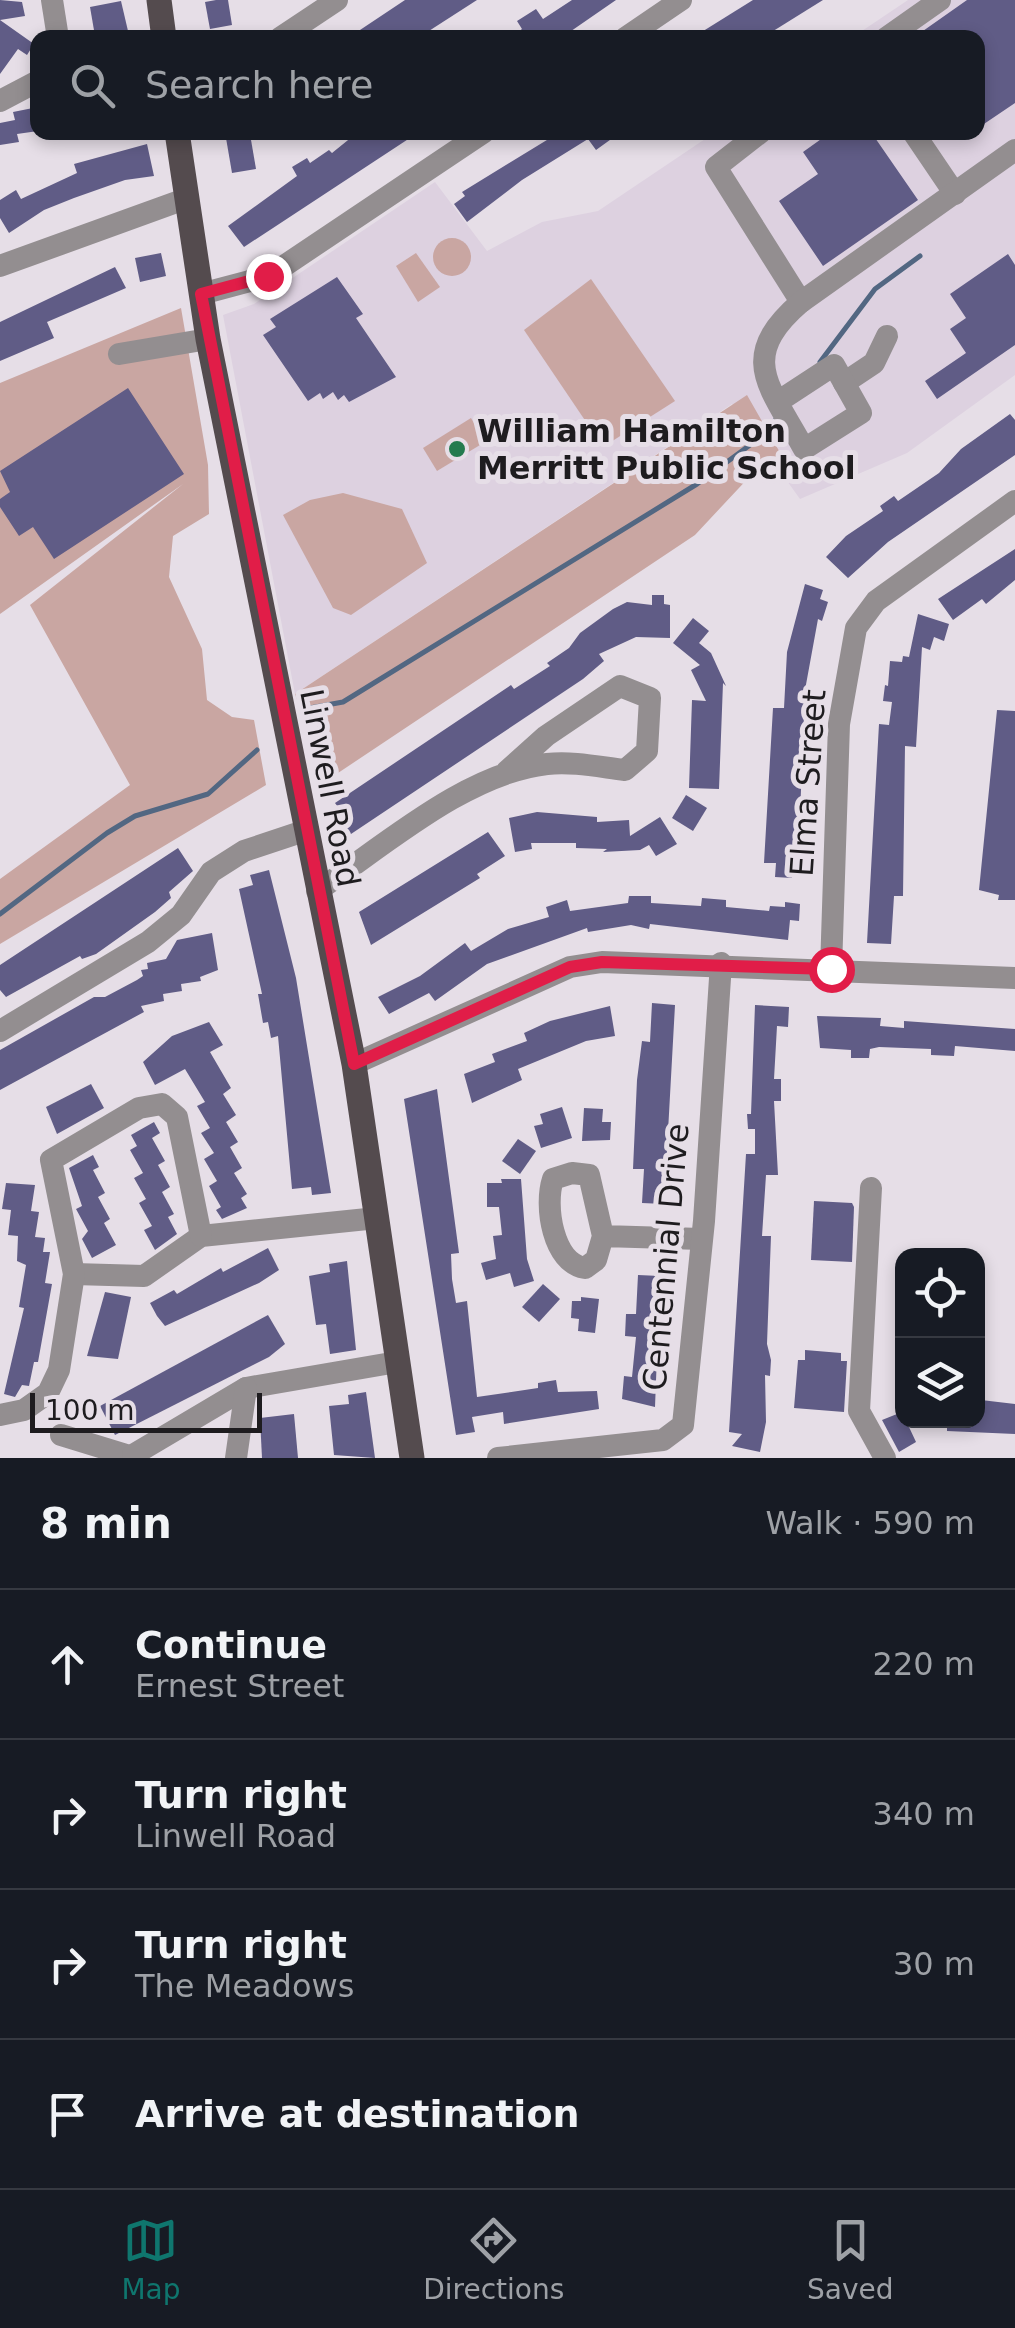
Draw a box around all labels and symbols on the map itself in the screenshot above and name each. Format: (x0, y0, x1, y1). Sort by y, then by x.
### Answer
route end (246, 254, 292, 300)
place label: William Hamilton Merritt Public School (477, 412, 856, 487)
marker: William Hamilton Merritt Public School (446, 438, 468, 460)
street label: Linwell Road (292, 686, 368, 890)
street label: Elma Street (783, 688, 833, 878)
route start (809, 947, 855, 993)
street label: Centennial Drive (635, 1122, 697, 1392)
scale bar (30, 1388, 262, 1432)

